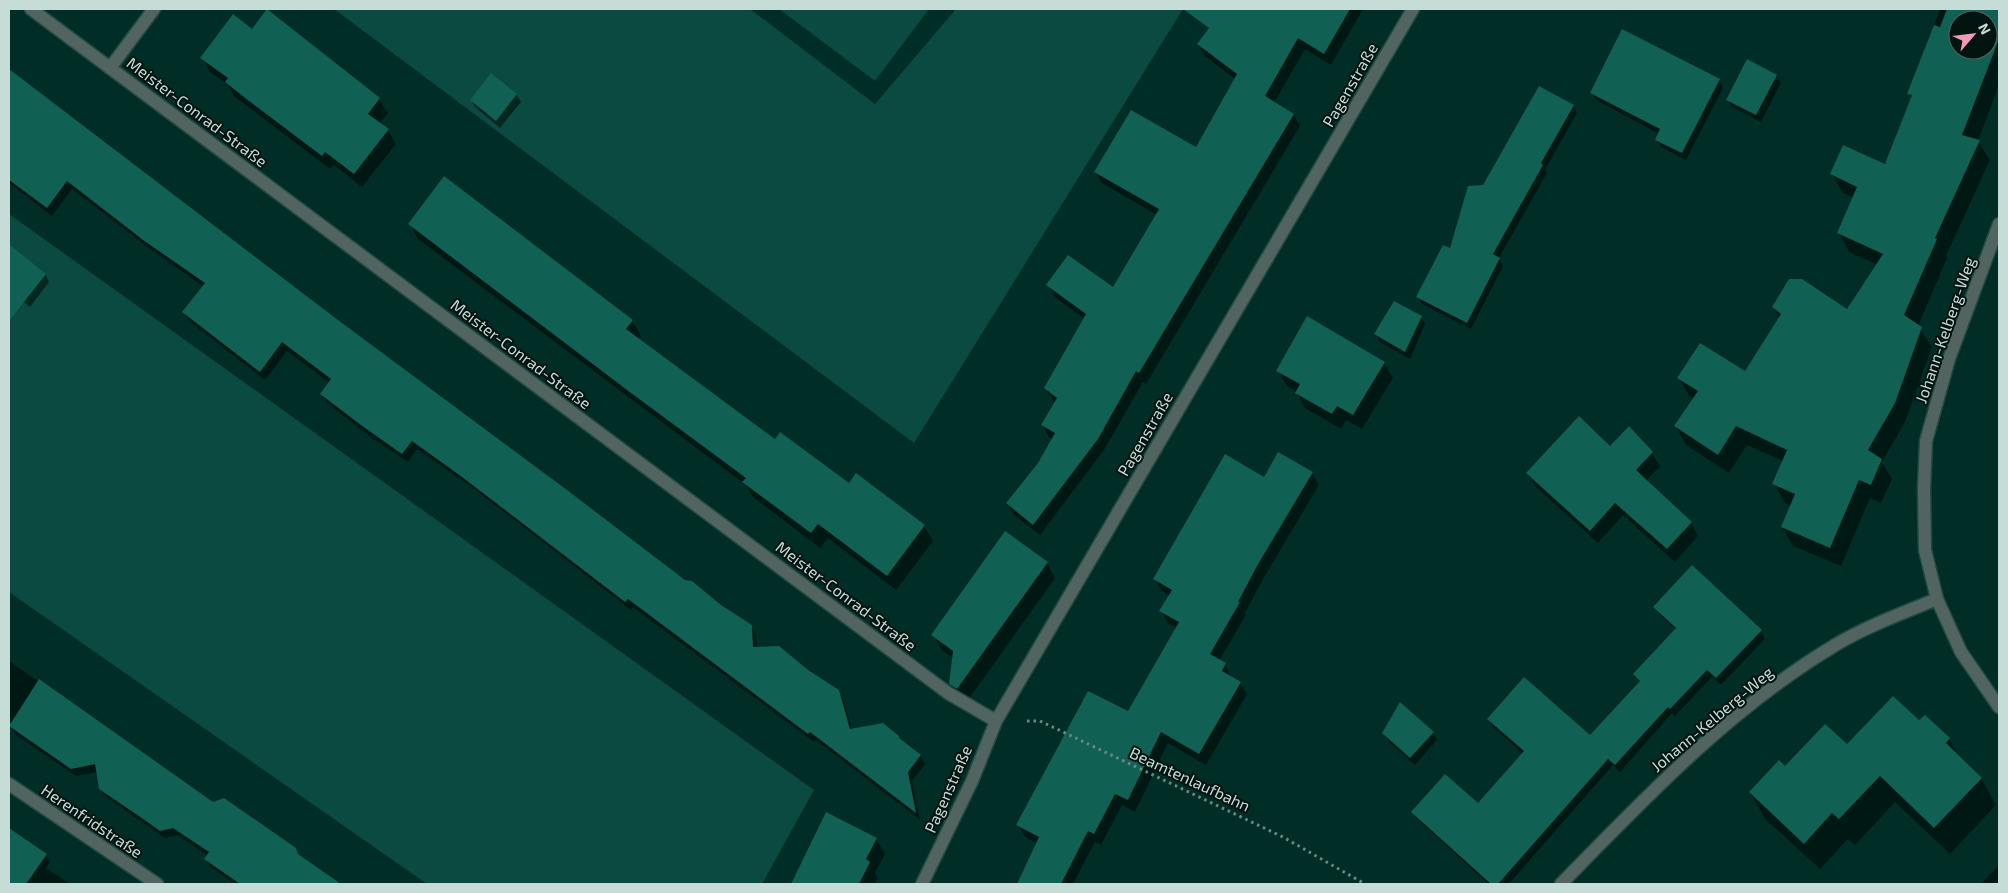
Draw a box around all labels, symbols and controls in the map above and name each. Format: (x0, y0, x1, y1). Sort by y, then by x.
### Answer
north arrow (1948, 10, 1998, 60)
text: N (1975, 20, 1995, 37)
street label: Pagenstraße (1318, 39, 1381, 130)
street label: Meister-Conrad-Straße (123, 53, 271, 171)
street label: Johann-Kelberg-Weg (1911, 254, 1979, 405)
street label: Meister-Conrad-Straße (447, 295, 595, 413)
street label: Pagenstraße (1113, 388, 1176, 479)
street label: Meister-Conrad-Straße (772, 537, 920, 655)
street label: Johann-Kelberg-Weg (1647, 662, 1777, 775)
street label: Pagenstraße (920, 742, 975, 835)
street label: Beamtenlaufbahn (1127, 742, 1253, 815)
street label: Herenfridstraße (38, 780, 146, 861)

